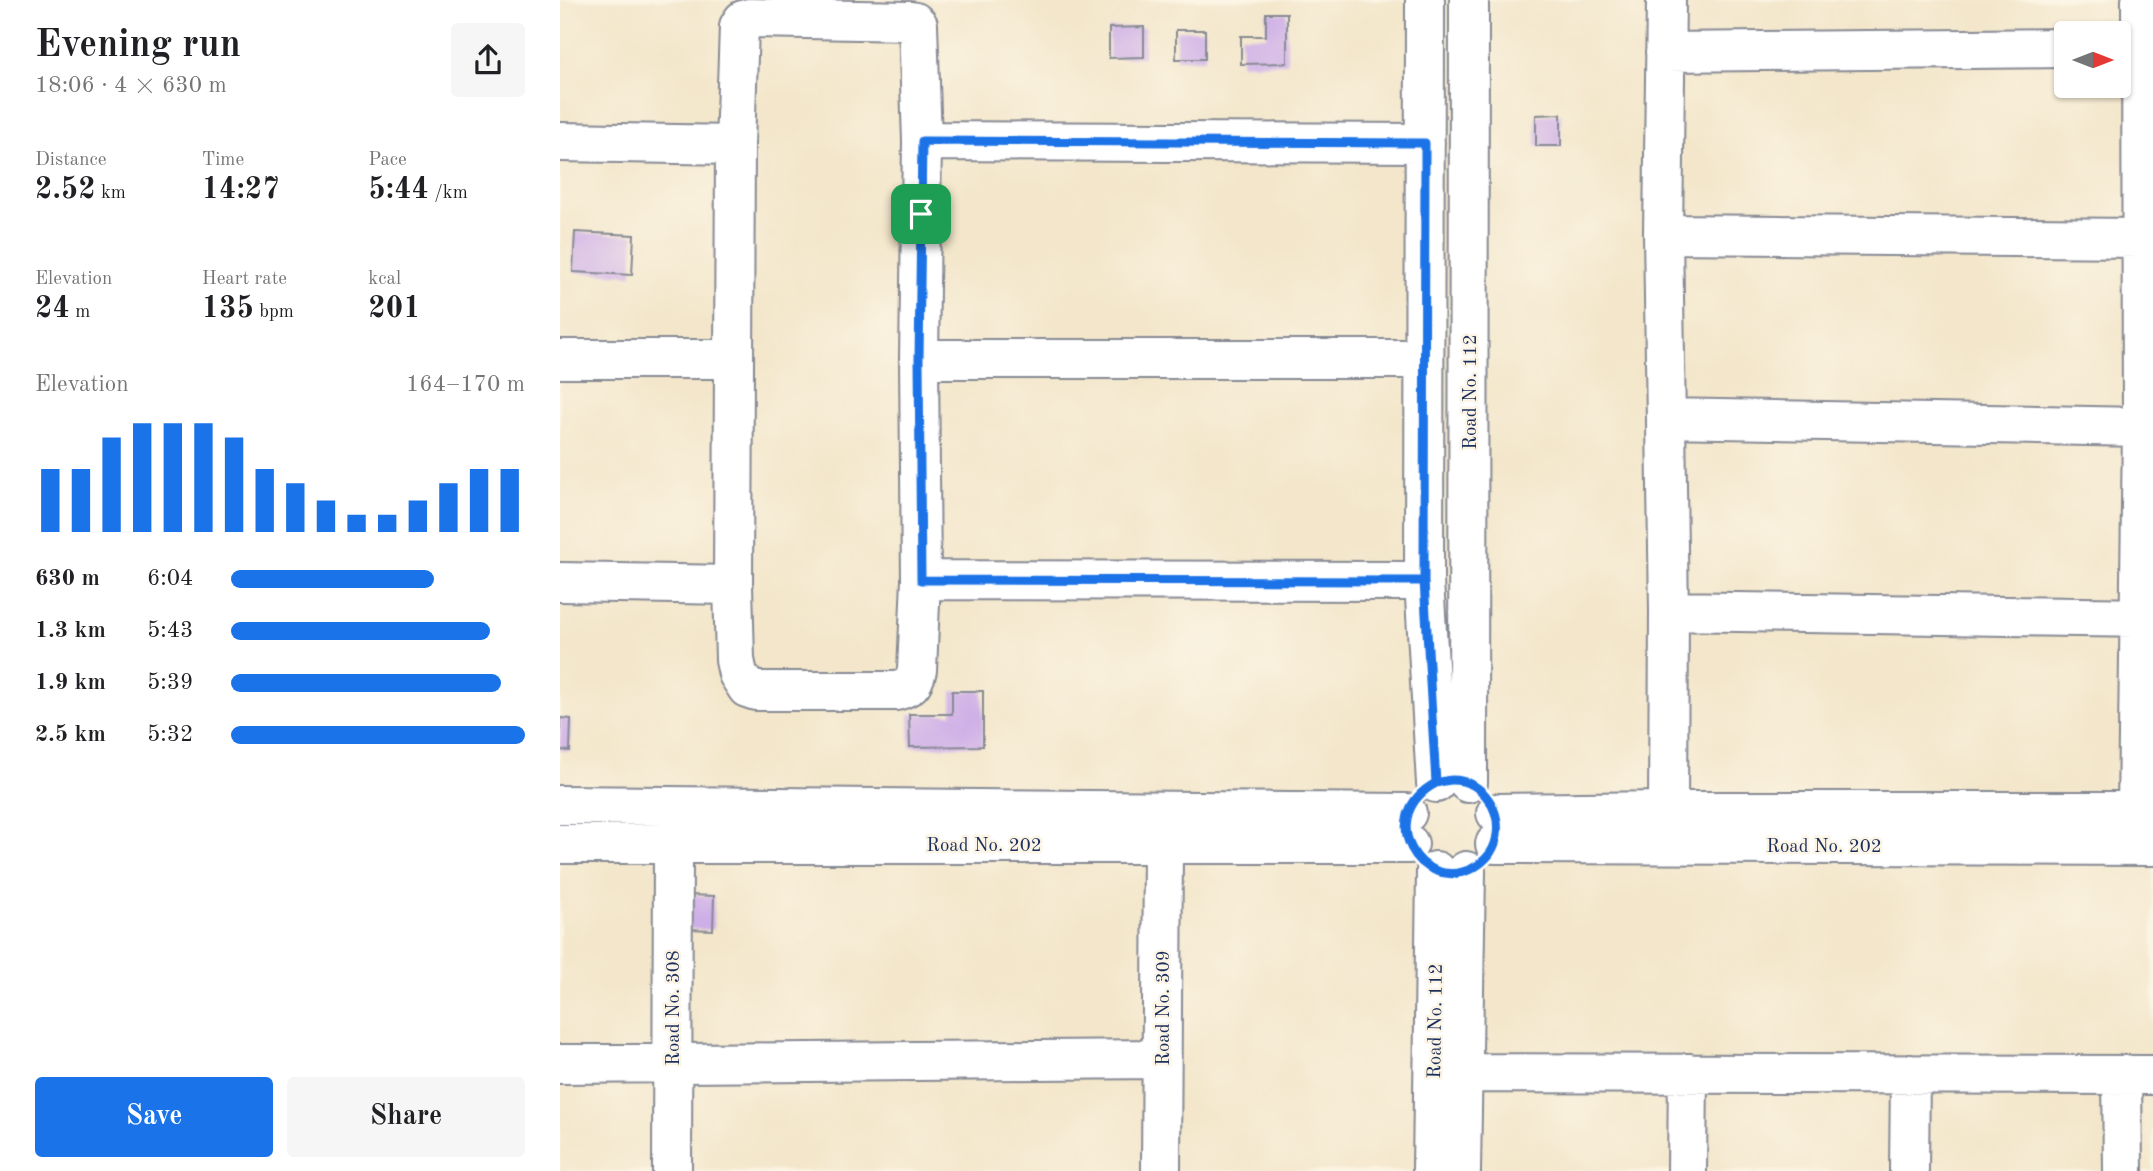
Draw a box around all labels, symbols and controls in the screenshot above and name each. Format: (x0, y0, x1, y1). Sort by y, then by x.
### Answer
north arrow (2054, 21, 2132, 98)
map controls (2054, 21, 2131, 98)
button: share (451, 23, 525, 97)
text: Evening run (35, 27, 241, 65)
text: 18:06 · 4 × 630 m (35, 74, 227, 97)
text: Distance (35, 151, 107, 170)
text: Time (202, 151, 244, 170)
text: Pace (368, 151, 407, 170)
text: 2.52 (35, 175, 96, 205)
text: 14:27 (202, 175, 280, 205)
text: 5:44 (368, 175, 429, 205)
text: km (96, 184, 126, 203)
text: /km (429, 184, 468, 203)
pin (891, 184, 951, 244)
icon: arrive (902, 195, 940, 233)
text: Elevation (35, 270, 112, 289)
text: Heart rate (202, 270, 287, 289)
text: kcal (368, 270, 401, 289)
text: 24 (35, 294, 70, 324)
text: 135 (202, 294, 254, 324)
text: 201 (368, 294, 421, 324)
text: m (70, 303, 90, 322)
text: bpm (254, 303, 294, 322)
street label: Road No. 112 (1462, 334, 1481, 450)
text: Elevation (35, 373, 129, 396)
text: 164–170 m (406, 373, 525, 396)
text: 630 m (35, 567, 100, 590)
text: 6:04 (147, 567, 193, 590)
text: 1.3 km (35, 619, 106, 642)
text: 5:43 (147, 619, 193, 642)
text: 1.9 km (35, 671, 106, 694)
text: 5:39 (147, 671, 193, 694)
text: 2.5 km (35, 723, 106, 746)
text: 5:32 (147, 723, 193, 746)
street label: Road No. 202 (926, 837, 1042, 856)
street label: Road No. 202 (1766, 838, 1882, 857)
street label: Road No. 308 (665, 950, 684, 1066)
street label: Road No. 309 (1155, 950, 1174, 1066)
street label: Road No. 112 (1426, 963, 1447, 1079)
button: Save (35, 1077, 273, 1157)
button: Share (287, 1077, 525, 1157)

